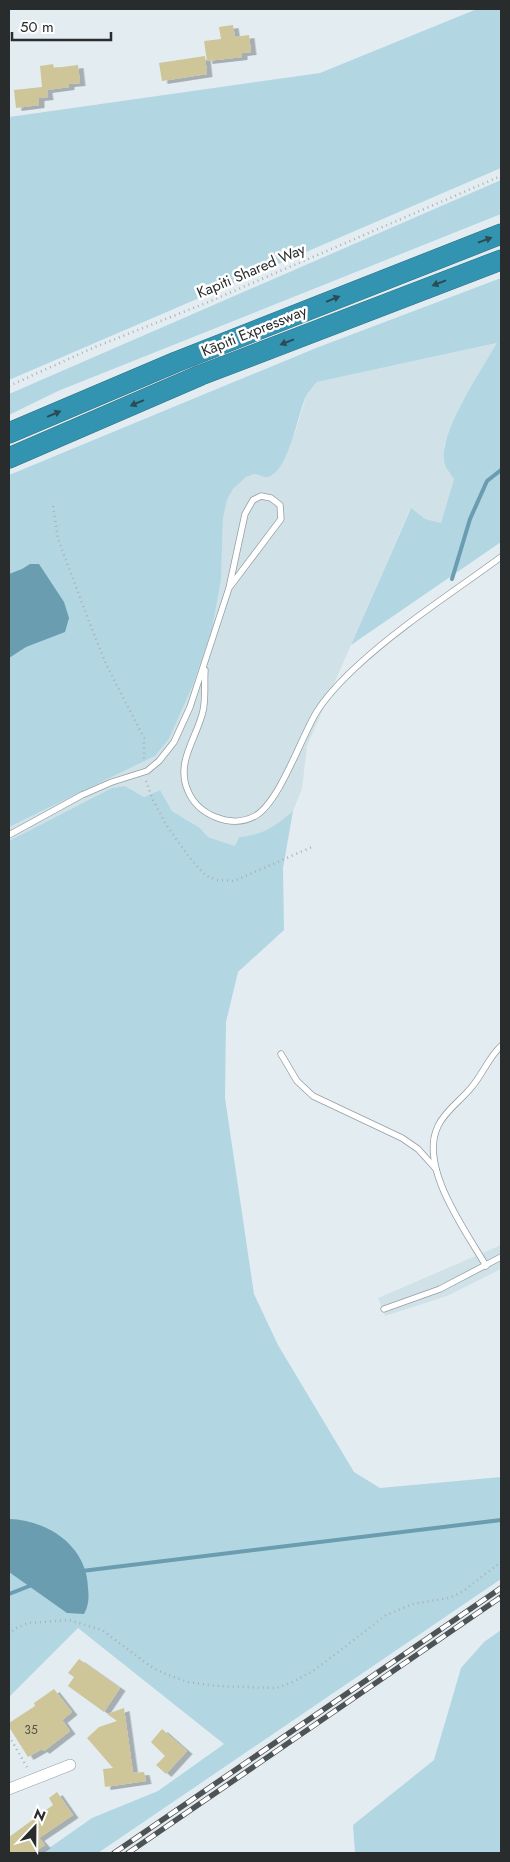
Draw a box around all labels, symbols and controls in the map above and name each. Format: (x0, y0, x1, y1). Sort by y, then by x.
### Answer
scale bar (12, 10, 111, 42)
text: 50 m (20, 16, 54, 38)
one-way arrow (478, 236, 493, 244)
street label: Kapiti Shared Way (193, 238, 309, 304)
one-way arrow (432, 280, 446, 288)
one-way arrow (326, 295, 341, 303)
street label: Kāpiti Expressway (198, 300, 310, 362)
one-way arrow (280, 339, 295, 346)
one-way arrow (130, 399, 144, 407)
one-way arrow (47, 410, 61, 418)
house number: 35 (24, 1721, 38, 1739)
north arrow (10, 1802, 60, 1852)
text: N (31, 1804, 49, 1826)

